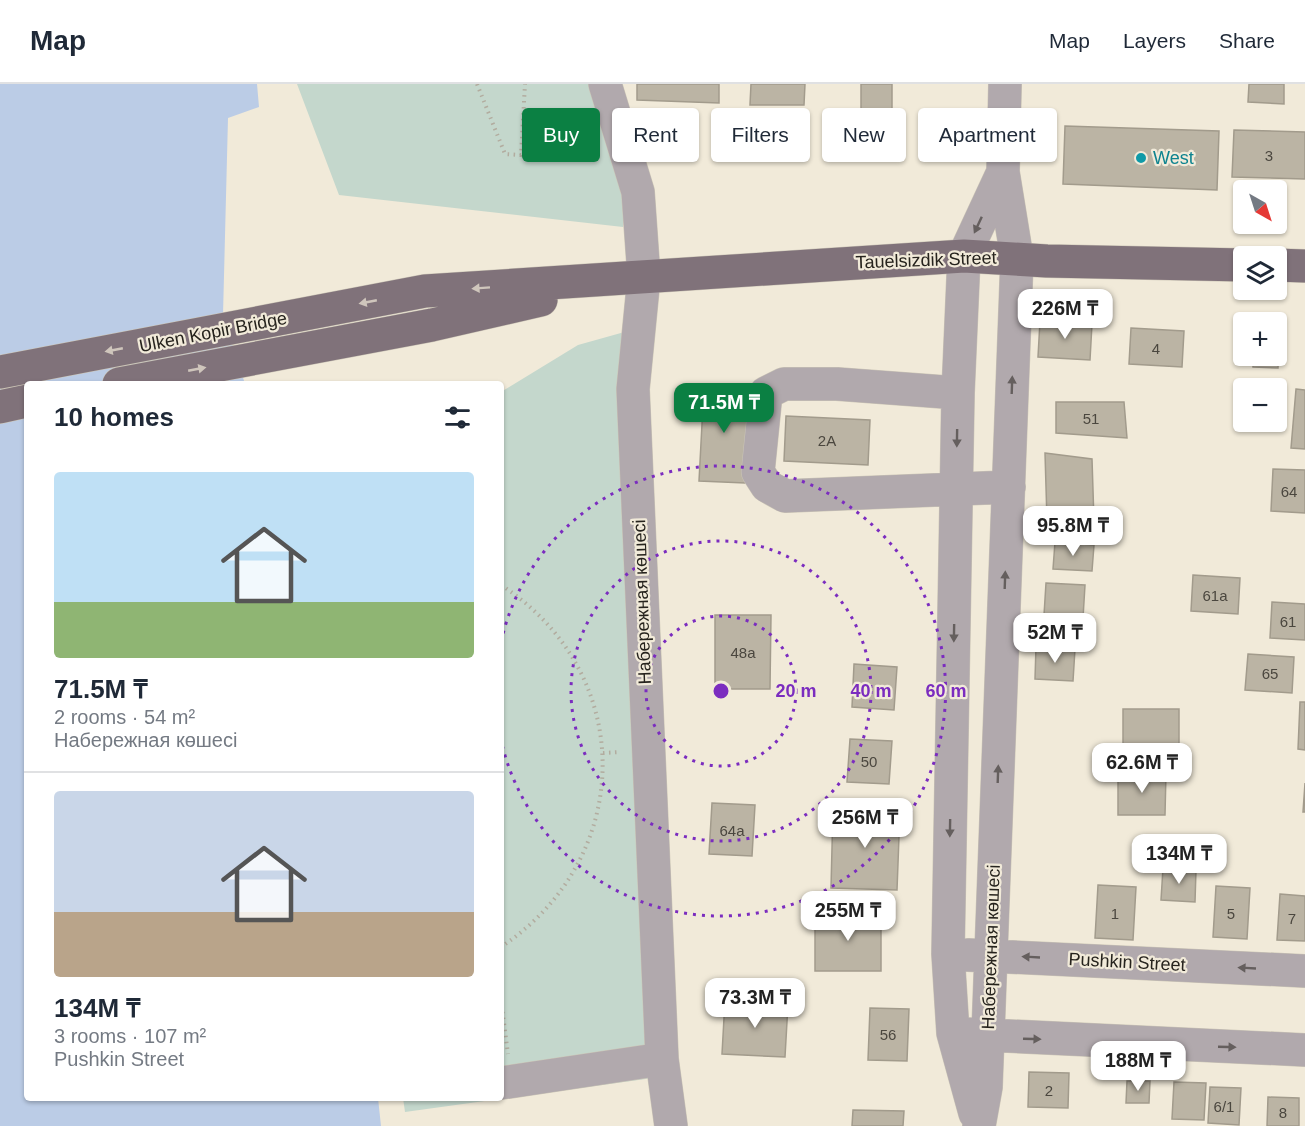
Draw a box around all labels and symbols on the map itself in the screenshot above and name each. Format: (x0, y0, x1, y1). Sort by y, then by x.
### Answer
house number: 3 (1265, 147, 1273, 164)
place label: West (1153, 148, 1194, 168)
marker: West (1134, 151, 1148, 165)
north arrow (1233, 180, 1287, 234)
one-way arrow (973, 217, 983, 235)
street label: Tauelsіzdіk Street (855, 248, 997, 272)
one-way arrow (471, 283, 490, 293)
pin: 226M ₸ (1016, 289, 1114, 340)
one-way arrow (358, 298, 377, 307)
street label: Ulken Kopir Bridge (137, 308, 289, 356)
house number: 4 (1152, 340, 1160, 357)
one-way arrow (105, 346, 124, 355)
one-way arrow (188, 364, 207, 373)
one-way arrow (1008, 375, 1017, 394)
pin: 71.5M ₸ (669, 383, 779, 434)
house number: 51 (1083, 410, 1099, 427)
one-way arrow (952, 429, 962, 448)
house number: 2А (818, 432, 836, 449)
house number: 64 (1281, 483, 1297, 500)
pin: 95.8M ₸ (1018, 506, 1128, 557)
street label: Набережная көшесі (629, 519, 655, 685)
one-way arrow (1001, 570, 1010, 589)
house number: 61а (1202, 587, 1228, 604)
pin: 52M ₸ (1013, 613, 1097, 664)
house number: 61 (1280, 613, 1296, 630)
one-way arrow (949, 624, 958, 643)
house number: 48а (730, 644, 756, 661)
house number: 65 (1262, 665, 1278, 682)
centre of rings (711, 681, 731, 701)
text: 20 m (775, 681, 817, 701)
text: 40 m (850, 681, 892, 701)
text: 60 m (925, 681, 967, 701)
pin: 62.6M ₸ (1087, 743, 1197, 794)
house number: 50 (861, 753, 877, 770)
one-way arrow (993, 765, 1002, 784)
pin: 256M ₸ (816, 798, 914, 849)
one-way arrow (946, 819, 955, 838)
house number: 64а (719, 822, 745, 839)
pin: 134M ₸ (1130, 834, 1228, 885)
street label: Набережная көшесі (978, 864, 1004, 1030)
pin: 255M ₸ (799, 891, 897, 942)
house number: 1 (1111, 905, 1119, 922)
house number: 5 (1227, 905, 1235, 922)
house number: 7 (1288, 910, 1296, 927)
street label: Pushkin Street (1068, 949, 1186, 975)
one-way arrow (1021, 953, 1040, 962)
one-way arrow (1237, 964, 1256, 973)
pin: 73.3M ₸ (700, 978, 810, 1029)
house number: 56 (880, 1026, 896, 1043)
one-way arrow (1022, 1034, 1041, 1043)
pin: 188M ₸ (1089, 1041, 1187, 1092)
one-way arrow (1217, 1042, 1236, 1052)
house number: 2 (1045, 1082, 1053, 1099)
house number: 6/1 (1214, 1098, 1234, 1115)
house number: 8 (1279, 1104, 1287, 1121)

